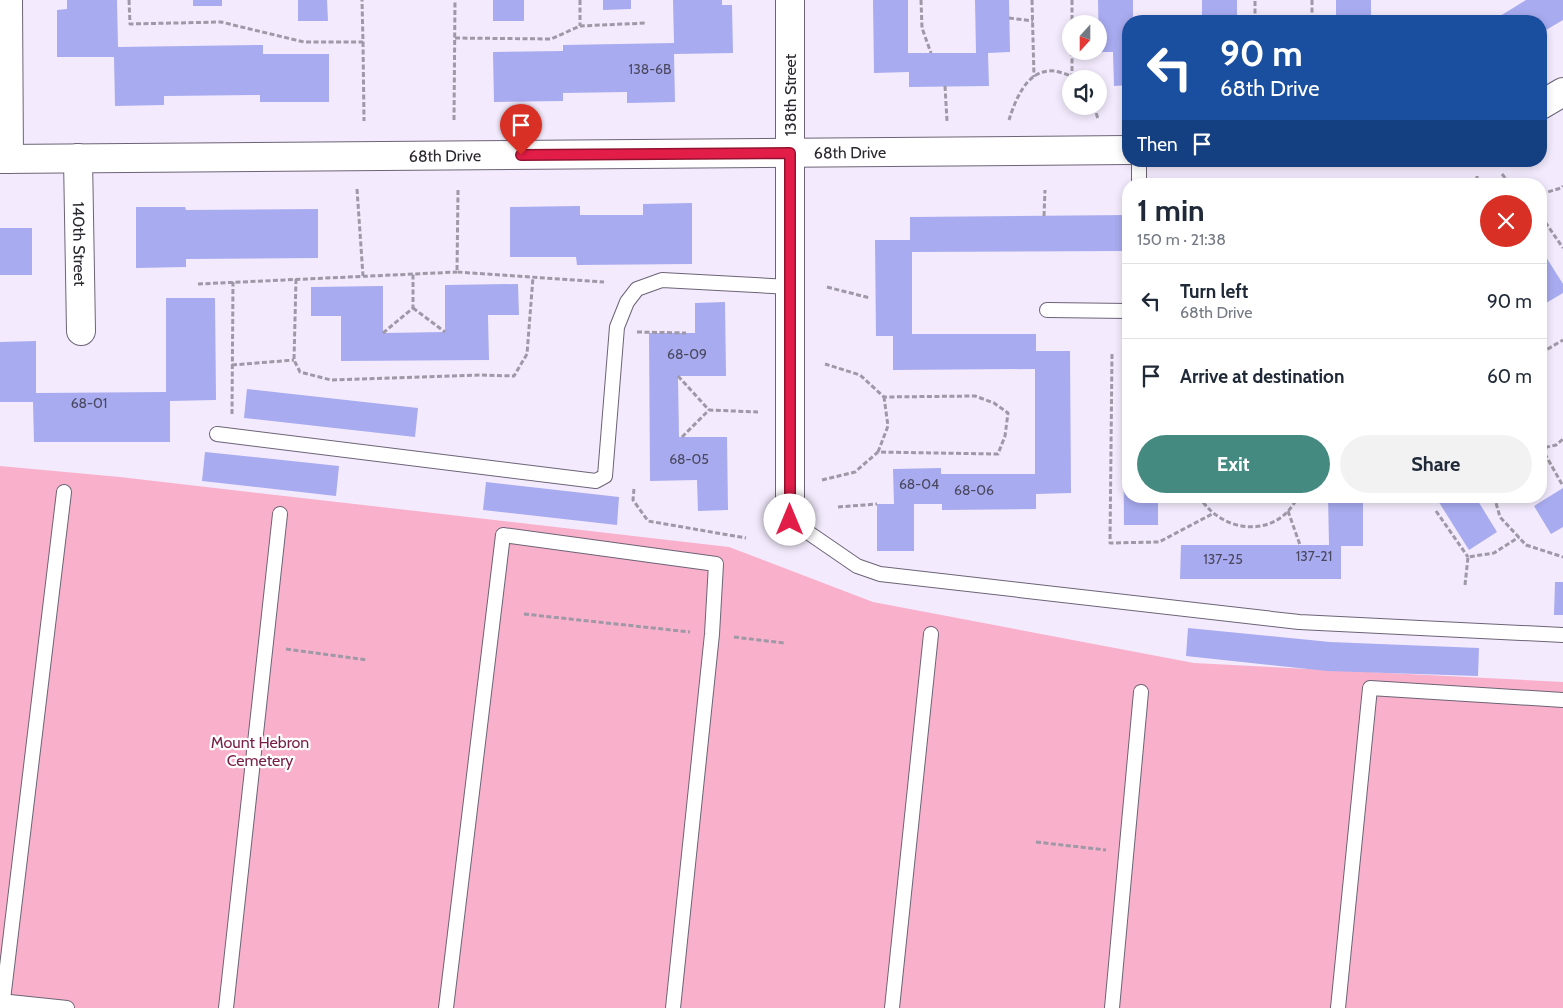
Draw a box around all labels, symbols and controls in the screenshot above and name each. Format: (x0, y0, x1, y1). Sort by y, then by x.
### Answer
north arrow (1062, 15, 1108, 60)
map controls (1062, 15, 1107, 115)
text: 90 m (1220, 32, 1303, 75)
icon: left (1137, 35, 1202, 100)
street label: 138th Street (781, 53, 800, 136)
house number: 138-6B (629, 60, 671, 78)
button: sound (1062, 70, 1107, 115)
text: 68th Drive (1220, 75, 1319, 102)
pin (500, 104, 542, 155)
icon: arrive (507, 111, 535, 139)
icon: arrive (1188, 130, 1216, 158)
text: Then (1137, 133, 1178, 156)
street label: 68th Drive (814, 142, 886, 162)
street label: 68th Drive (409, 146, 481, 165)
text: 1 min (1137, 192, 1205, 229)
button: close (1480, 195, 1532, 247)
street label: 140th Street (69, 202, 90, 287)
text: 150 m · 21:38 (1137, 230, 1226, 249)
text: Turn left (1180, 280, 1248, 303)
icon: left (1137, 287, 1165, 315)
text: 90 m (1487, 290, 1532, 313)
text: 68th Drive (1180, 303, 1252, 322)
house number: 68-09 (667, 345, 707, 363)
icon: arrive (1137, 362, 1165, 390)
text: Arrive at destination (1180, 365, 1344, 388)
text: 60 m (1487, 365, 1532, 388)
house number: 68-01 (71, 394, 107, 412)
button: Exit (1137, 435, 1330, 493)
button: Share (1340, 435, 1532, 493)
house number: 68-05 (669, 450, 709, 468)
house number: 68-04 (899, 475, 939, 493)
house number: 68-06 (954, 481, 994, 499)
position arrow (763, 493, 815, 545)
house number: 137-21 (1296, 547, 1332, 565)
house number: 137-25 (1203, 550, 1243, 568)
park label: Mount Hebron Cemetery (211, 733, 309, 770)

